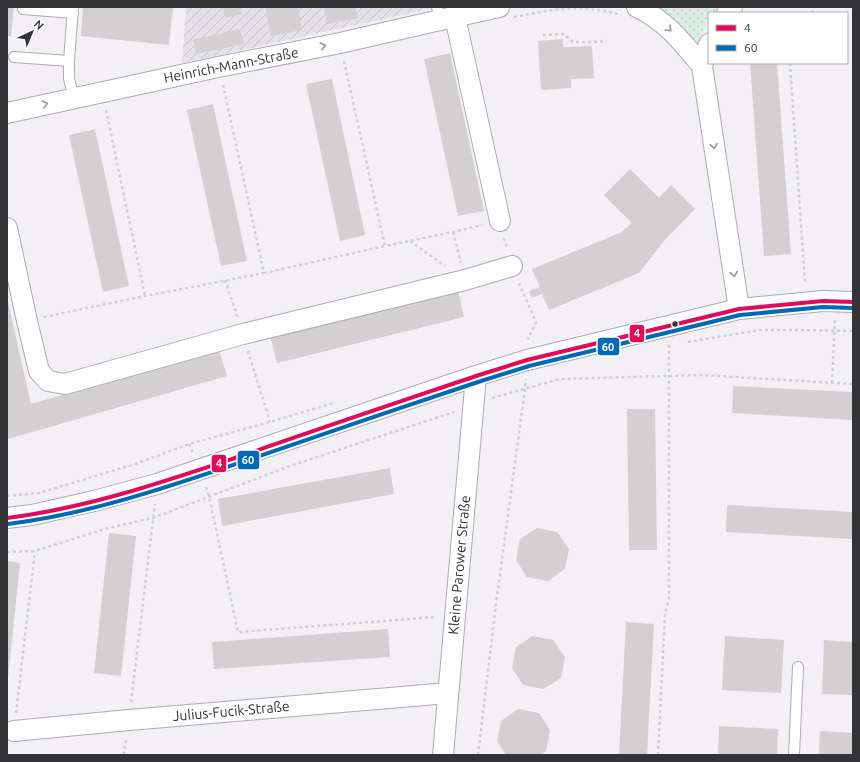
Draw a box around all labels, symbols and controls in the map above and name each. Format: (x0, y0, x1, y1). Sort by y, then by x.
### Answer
north arrow (12, 12, 52, 52)
legend (708, 12, 848, 64)
text: N (32, 18, 46, 32)
text: 4 (744, 21, 751, 34)
one-way arrow (665, 24, 672, 32)
text: 60 (744, 41, 758, 54)
one-way arrow (320, 43, 326, 51)
street label: Heinrich-Mann-Straße (162, 44, 300, 86)
one-way arrow (42, 101, 48, 109)
one-way arrow (709, 143, 718, 149)
one-way arrow (729, 271, 738, 277)
unlabelled marker (670, 319, 680, 329)
line badge: 4 (629, 324, 645, 343)
text: 4 (634, 327, 640, 339)
line badge: 60 (597, 337, 620, 356)
text: 60 (602, 341, 614, 353)
line badge: 60 (237, 450, 260, 470)
line badge: 4 (211, 454, 227, 473)
text: 60 (242, 454, 254, 466)
text: 4 (216, 457, 222, 469)
street label: Kleine Parower Straße (445, 495, 473, 635)
street label: Julius-Fucik-Straße (172, 698, 290, 724)

